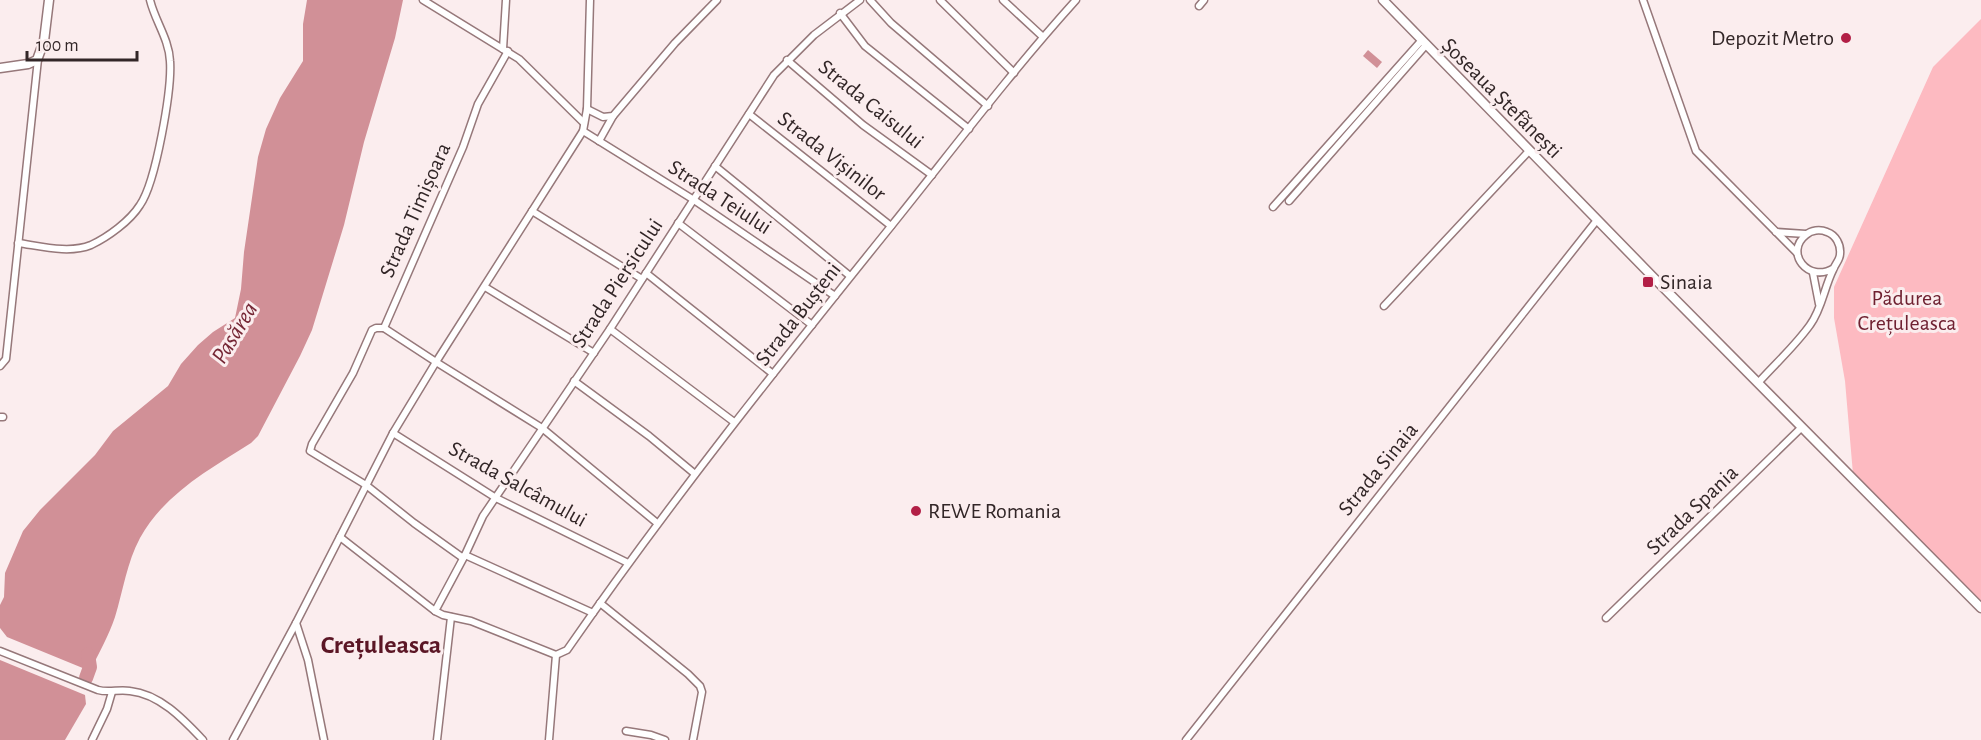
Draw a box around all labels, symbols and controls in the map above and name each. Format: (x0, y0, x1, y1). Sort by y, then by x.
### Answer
scale bar (27, 24, 136, 62)
place label: Depozit Metro (1711, 27, 1834, 49)
marker: Depozit Metro (1839, 31, 1853, 45)
street label: Șoseaua Ștefănești (1436, 34, 1566, 164)
text: 100 m (36, 37, 79, 55)
street label: Strada Caisului (814, 55, 928, 153)
street label: Strada Vișinilor (773, 107, 890, 206)
street label: Strada Timișoara (376, 139, 456, 281)
street label: Strada Teiului (665, 156, 775, 238)
street label: Strada Piersicului (567, 215, 667, 351)
street label: Strada Bușteni (751, 258, 847, 371)
place label: Sinaia (1660, 271, 1713, 293)
marker: Sinaia (1641, 275, 1655, 289)
park label: Pădurea Crețuleasca (1858, 287, 1956, 336)
water label: Pasărea (207, 298, 263, 368)
street label: Strada Sinaia (1334, 418, 1422, 520)
street label: Strada Salcâmului (445, 437, 591, 531)
street label: Strada Spania (1642, 461, 1742, 559)
place label: REWE Romania (928, 500, 1061, 522)
marker: REWE Romania (909, 504, 923, 518)
district label: Crețuleasca (321, 632, 441, 660)

